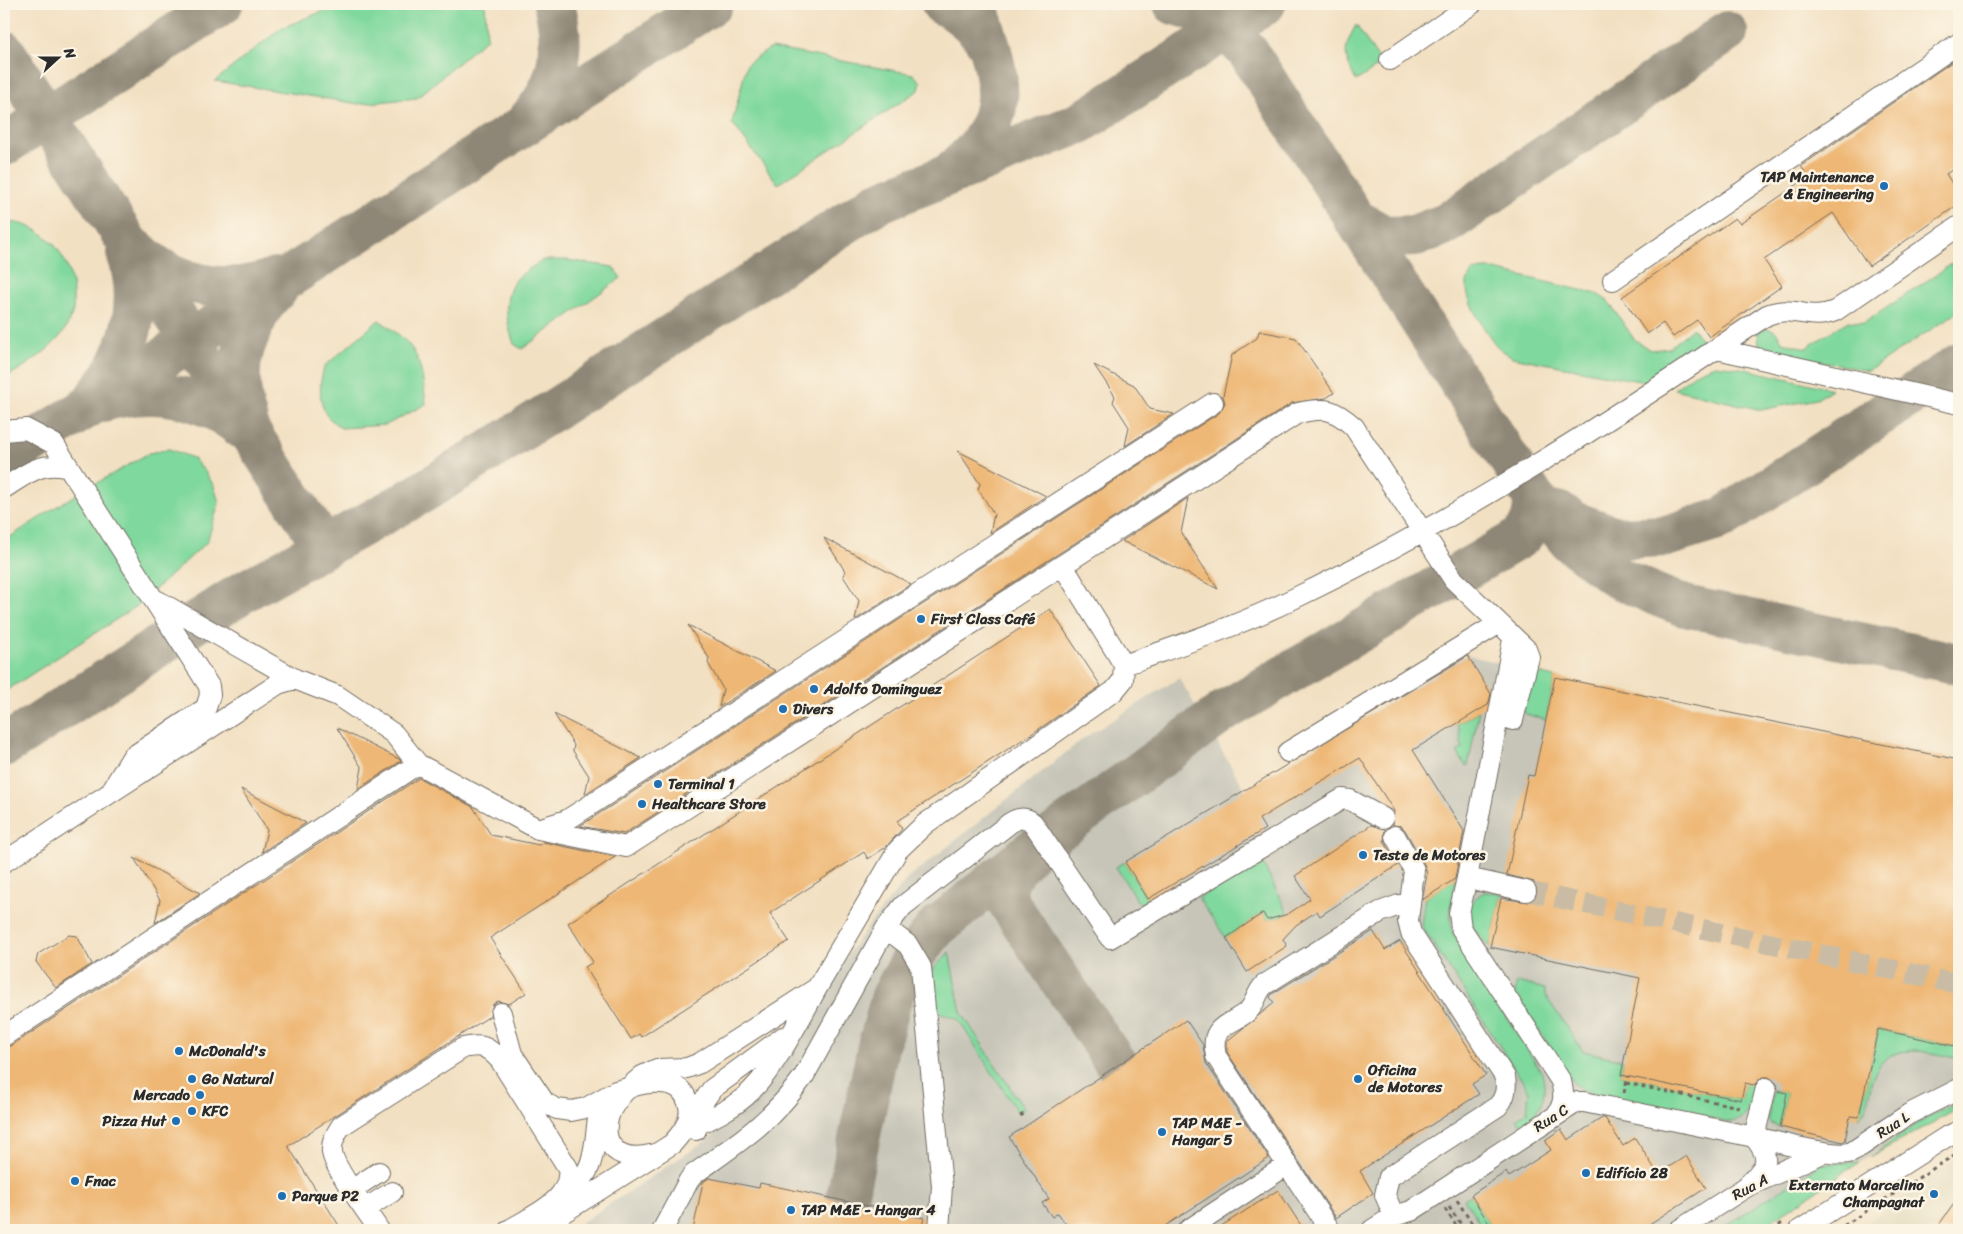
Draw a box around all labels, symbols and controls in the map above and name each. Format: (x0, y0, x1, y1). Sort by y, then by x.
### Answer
north arrow (32, 32, 82, 82)
text: N (56, 44, 83, 63)
place label: TAP Maintenance & Engineering (1760, 164, 1874, 207)
marker: TAP Maintenance & Engineering (1878, 180, 1890, 192)
place label: First Class Café (930, 606, 1036, 632)
marker: First Class Café (915, 613, 927, 625)
place label: Adolfo Dominguez (823, 676, 943, 702)
marker: Adolfo Dominguez (808, 683, 820, 695)
place label: Divers (793, 696, 834, 722)
marker: Divers (777, 703, 789, 715)
place label: Terminal 1 (668, 771, 735, 797)
marker: Terminal 1 (652, 778, 664, 790)
place label: Healthcare Store (651, 791, 767, 817)
marker: Healthcare Store (636, 798, 648, 810)
place label: Teste de Motores (1373, 842, 1486, 868)
marker: Teste de Motores (1357, 849, 1369, 861)
place label: McDonald's (188, 1038, 267, 1064)
marker: McDonald's (173, 1045, 185, 1057)
place label: Oficina de Motores (1367, 1057, 1443, 1100)
place label: Go Natural (201, 1066, 274, 1092)
marker: Go Natural (186, 1073, 198, 1085)
marker: Oficina de Motores (1352, 1073, 1364, 1085)
place label: Mercado (133, 1082, 191, 1108)
marker: Mercado (194, 1089, 206, 1101)
street label: Rua C (1528, 1096, 1575, 1139)
place label: KFC (201, 1098, 228, 1124)
street label: Rua L (1871, 1104, 1915, 1146)
marker: KFC (186, 1105, 198, 1117)
place label: Pizza Hut (102, 1108, 167, 1134)
place label: TAP M&E - Hangar 5 (1171, 1110, 1242, 1153)
marker: Pizza Hut (170, 1115, 182, 1127)
marker: TAP M&E - Hangar 5 (1156, 1126, 1168, 1138)
place label: Edifício 28 (1596, 1160, 1669, 1186)
marker: Edifício 28 (1580, 1167, 1592, 1179)
street label: Rua A (1727, 1167, 1773, 1207)
place label: Fnac (84, 1168, 117, 1194)
place label: Externato Marcelino Champagnat (1789, 1172, 1925, 1215)
marker: Fnac (69, 1175, 81, 1187)
place label: Parque P2 (292, 1183, 359, 1209)
marker: Externato Marcelino Champagnat (1928, 1188, 1940, 1200)
marker: Parque P2 (276, 1190, 288, 1202)
place label: TAP M&E - Hangar 4 (801, 1197, 936, 1223)
marker: TAP M&E - Hangar 4 (785, 1204, 797, 1216)

